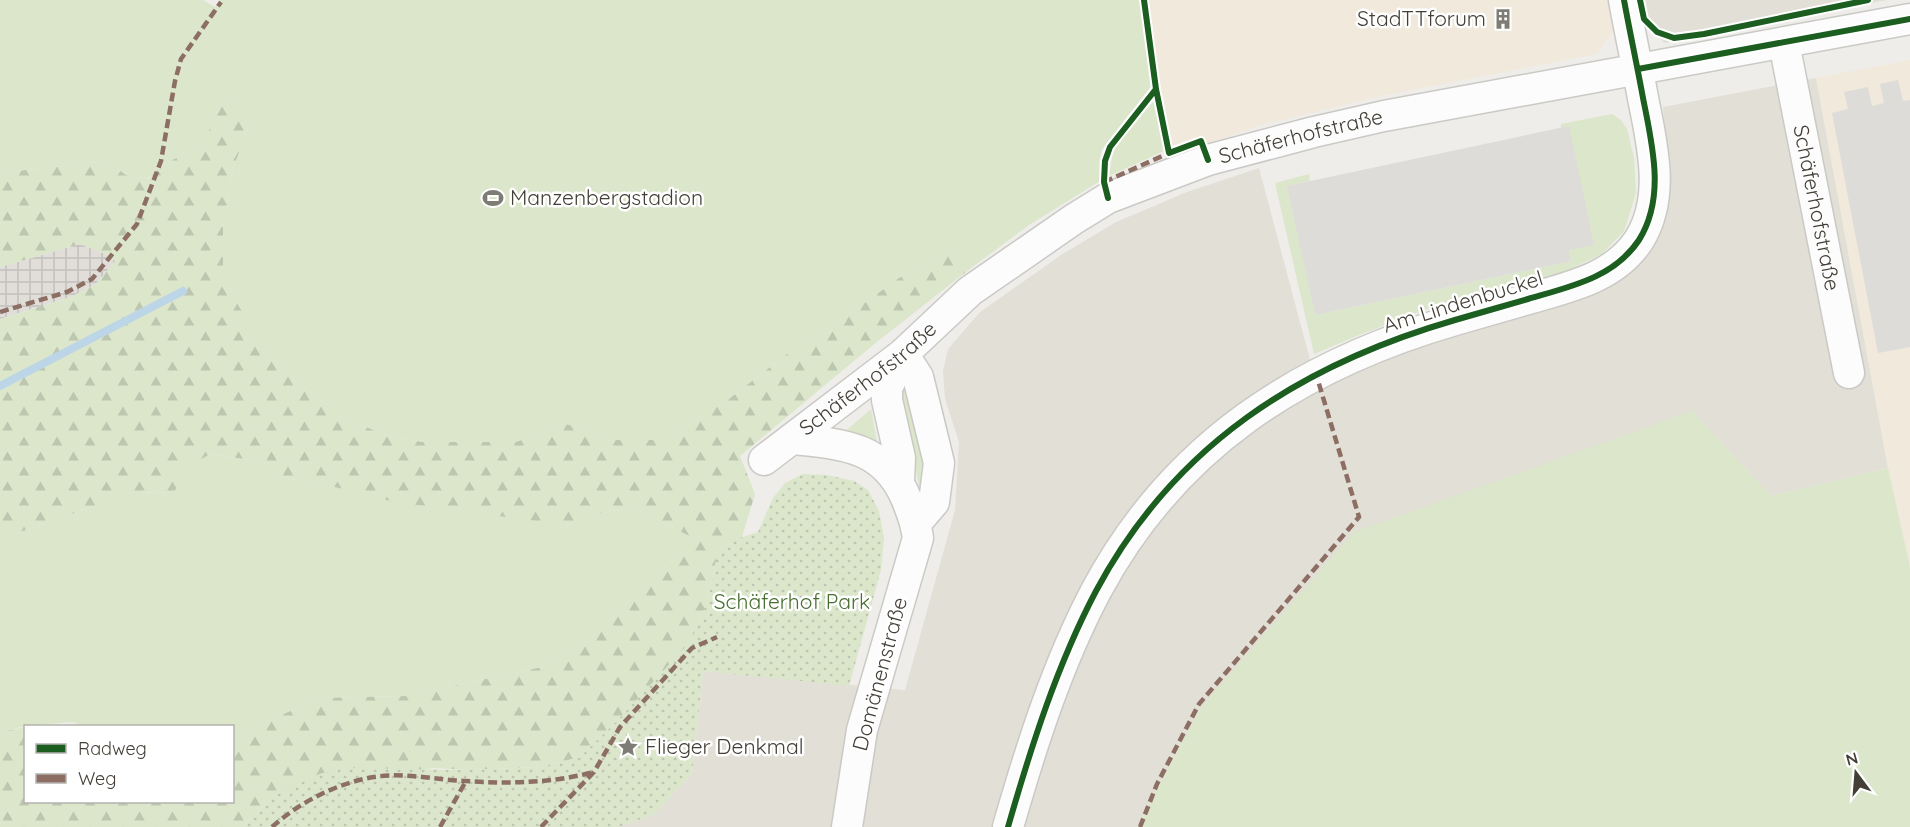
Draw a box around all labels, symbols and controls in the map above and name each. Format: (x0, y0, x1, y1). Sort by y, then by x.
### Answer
place label: StadTTforum (1357, 5, 1486, 31)
building icon: StadTTforum (1491, 7, 1515, 31)
street label: Schäferhofstraße (1216, 103, 1385, 169)
street label: Schäferhofstraße (1788, 122, 1846, 293)
place label: Manzenbergstadion (510, 184, 703, 210)
sports icon: Manzenbergstadion (481, 186, 505, 210)
street label: Am Lindenbuckel (1380, 264, 1546, 338)
street label: Schäferhofstraße (793, 315, 941, 441)
park label: Schäferhof Park (714, 588, 870, 614)
street label: Domänenstraße (846, 594, 912, 753)
legend (24, 725, 234, 803)
place label: Flieger Denkmal (645, 733, 804, 759)
place icon: Flieger Denkmal (616, 735, 640, 759)
text: Radweg (78, 737, 147, 760)
north arrow (1826, 743, 1886, 803)
text: N (1843, 747, 1860, 770)
text: Weg (78, 767, 116, 790)

